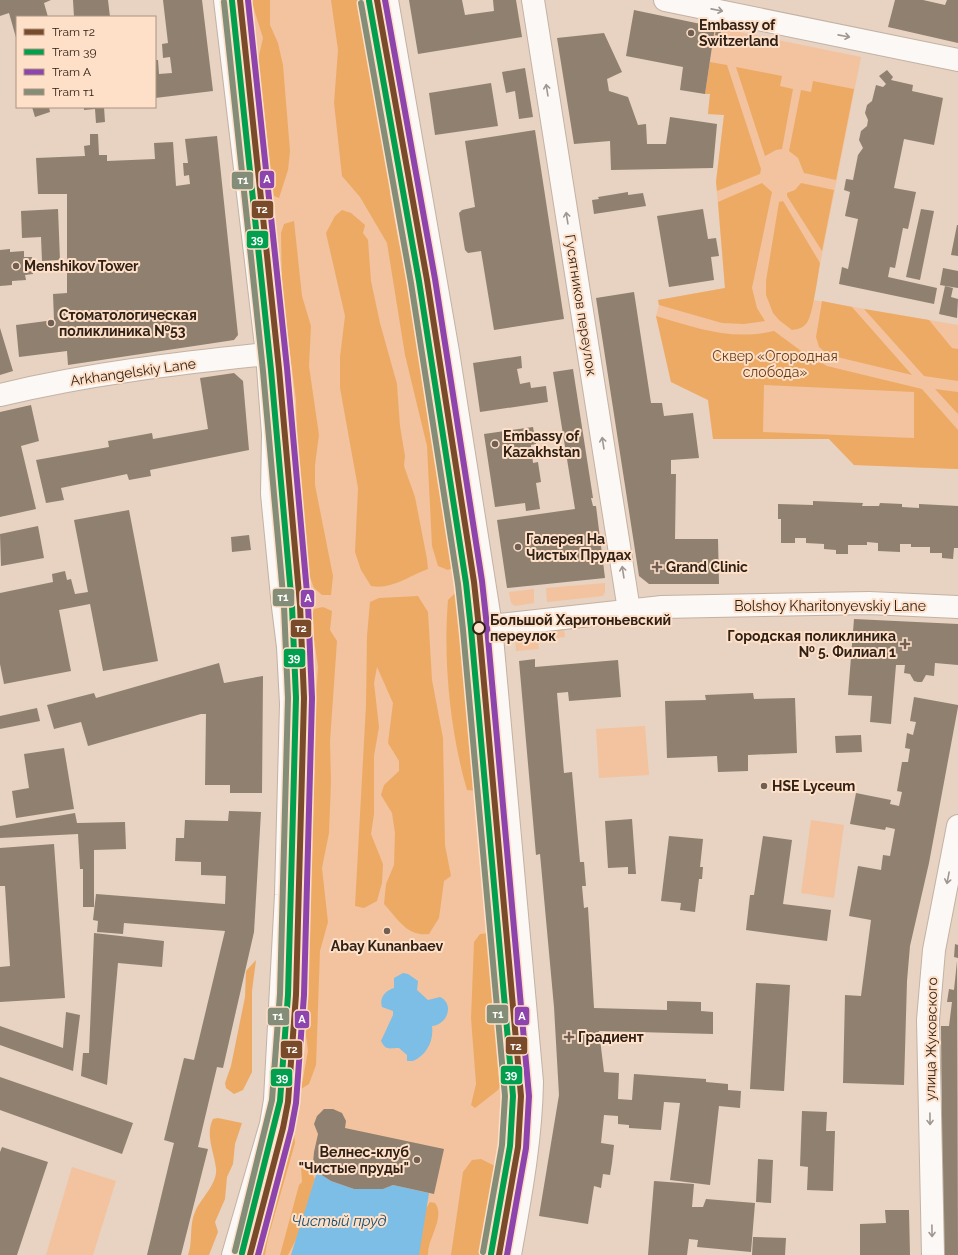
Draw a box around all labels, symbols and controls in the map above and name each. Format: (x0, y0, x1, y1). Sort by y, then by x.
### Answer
one-way arrow (710, 7, 723, 15)
legend (16, 16, 156, 108)
place label: Embassy of Switzerland (699, 17, 779, 49)
text: Tram т2 (52, 25, 95, 39)
marker: Embassy of Switzerland (686, 28, 696, 38)
one-way arrow (837, 32, 850, 40)
text: Tram 39 (52, 45, 97, 59)
text: Tram А (52, 65, 91, 79)
one-way arrow (543, 84, 551, 97)
text: Tram т1 (52, 85, 94, 99)
line badge: А (259, 170, 275, 189)
line badge: т1 (231, 171, 254, 190)
text: А (263, 173, 271, 186)
text: т1 (238, 174, 249, 187)
line badge: т2 (251, 200, 274, 219)
text: т2 (256, 203, 268, 216)
one-way arrow (563, 212, 571, 225)
line badge: 39 (246, 230, 269, 249)
street label: Гусятников переулок (562, 233, 600, 377)
text: 39 (251, 234, 264, 247)
place label: Menshikov Tower (24, 258, 139, 274)
marker: Menshikov Tower (11, 261, 21, 271)
place label: Стоматологическая поликлиника №53 (59, 307, 197, 339)
marker: Стоматологическая поликлиника №53 (46, 318, 56, 328)
park label: Сквер «Огородная слобода» (712, 348, 838, 380)
street label: Arkhangelskiy Lane (69, 355, 197, 389)
place label: Embassy of Kazakhstan (503, 428, 580, 460)
one-way arrow (599, 437, 607, 450)
marker: Embassy of Kazakhstan (490, 439, 500, 449)
place label: Галерея На Чистых Прудах (526, 531, 632, 563)
marker: Галерея На Чистых Прудах (513, 542, 523, 552)
place label: Grand Clinic (666, 559, 748, 575)
marker: Grand Clinic (651, 561, 663, 573)
one-way arrow (619, 566, 627, 579)
line badge: т1 (272, 588, 295, 607)
line badge: А (300, 589, 315, 608)
text: т1 (278, 591, 289, 604)
text: А (304, 592, 312, 605)
street label: Bolshoy Kharitonyevskiy Lane (734, 598, 926, 614)
place label: Большой Харитоньевский переулок (490, 612, 671, 644)
line badge: т2 (290, 619, 312, 638)
marker: Большой Харитоньевский переулок (472, 621, 486, 635)
text: т2 (295, 622, 307, 635)
place label: Городская поликлиника № 5. Филиал 1 (727, 628, 896, 660)
marker: Городская поликлиника № 5. Филиал 1 (899, 638, 911, 650)
line badge: 39 (283, 648, 306, 668)
text: 39 (288, 652, 301, 665)
place label: HSE Lyceum (772, 778, 855, 794)
marker: HSE Lyceum (759, 781, 769, 791)
one-way arrow (943, 871, 951, 884)
marker: Abay Kunanbaev (382, 926, 392, 936)
place label: Abay Kunanbaev (331, 938, 443, 954)
street label: улица Жуковского (922, 977, 940, 1101)
line badge: т1 (486, 1004, 509, 1024)
line badge: А (514, 1006, 530, 1026)
line badge: т1 (267, 1007, 290, 1026)
text: т1 (493, 1008, 504, 1021)
text: т1 (273, 1010, 284, 1023)
line badge: А (294, 1010, 310, 1029)
text: А (518, 1010, 526, 1023)
text: А (298, 1013, 306, 1026)
place label: Градиент (578, 1029, 644, 1045)
marker: Градиент (563, 1031, 575, 1043)
line badge: т2 (505, 1036, 528, 1055)
line badge: т2 (280, 1040, 303, 1059)
text: т2 (510, 1040, 522, 1053)
text: т2 (286, 1043, 298, 1056)
line badge: 39 (500, 1065, 523, 1085)
line badge: 39 (270, 1068, 293, 1087)
text: 39 (505, 1069, 518, 1082)
text: 39 (276, 1072, 289, 1085)
one-way arrow (926, 1112, 934, 1125)
place label: Велнес-клуб "Чистые пруды" (299, 1144, 409, 1176)
marker: Велнес-клуб "Чистые пруды" (412, 1155, 422, 1165)
water label: Чистый пруд (291, 1212, 387, 1230)
one-way arrow (928, 1224, 936, 1237)

